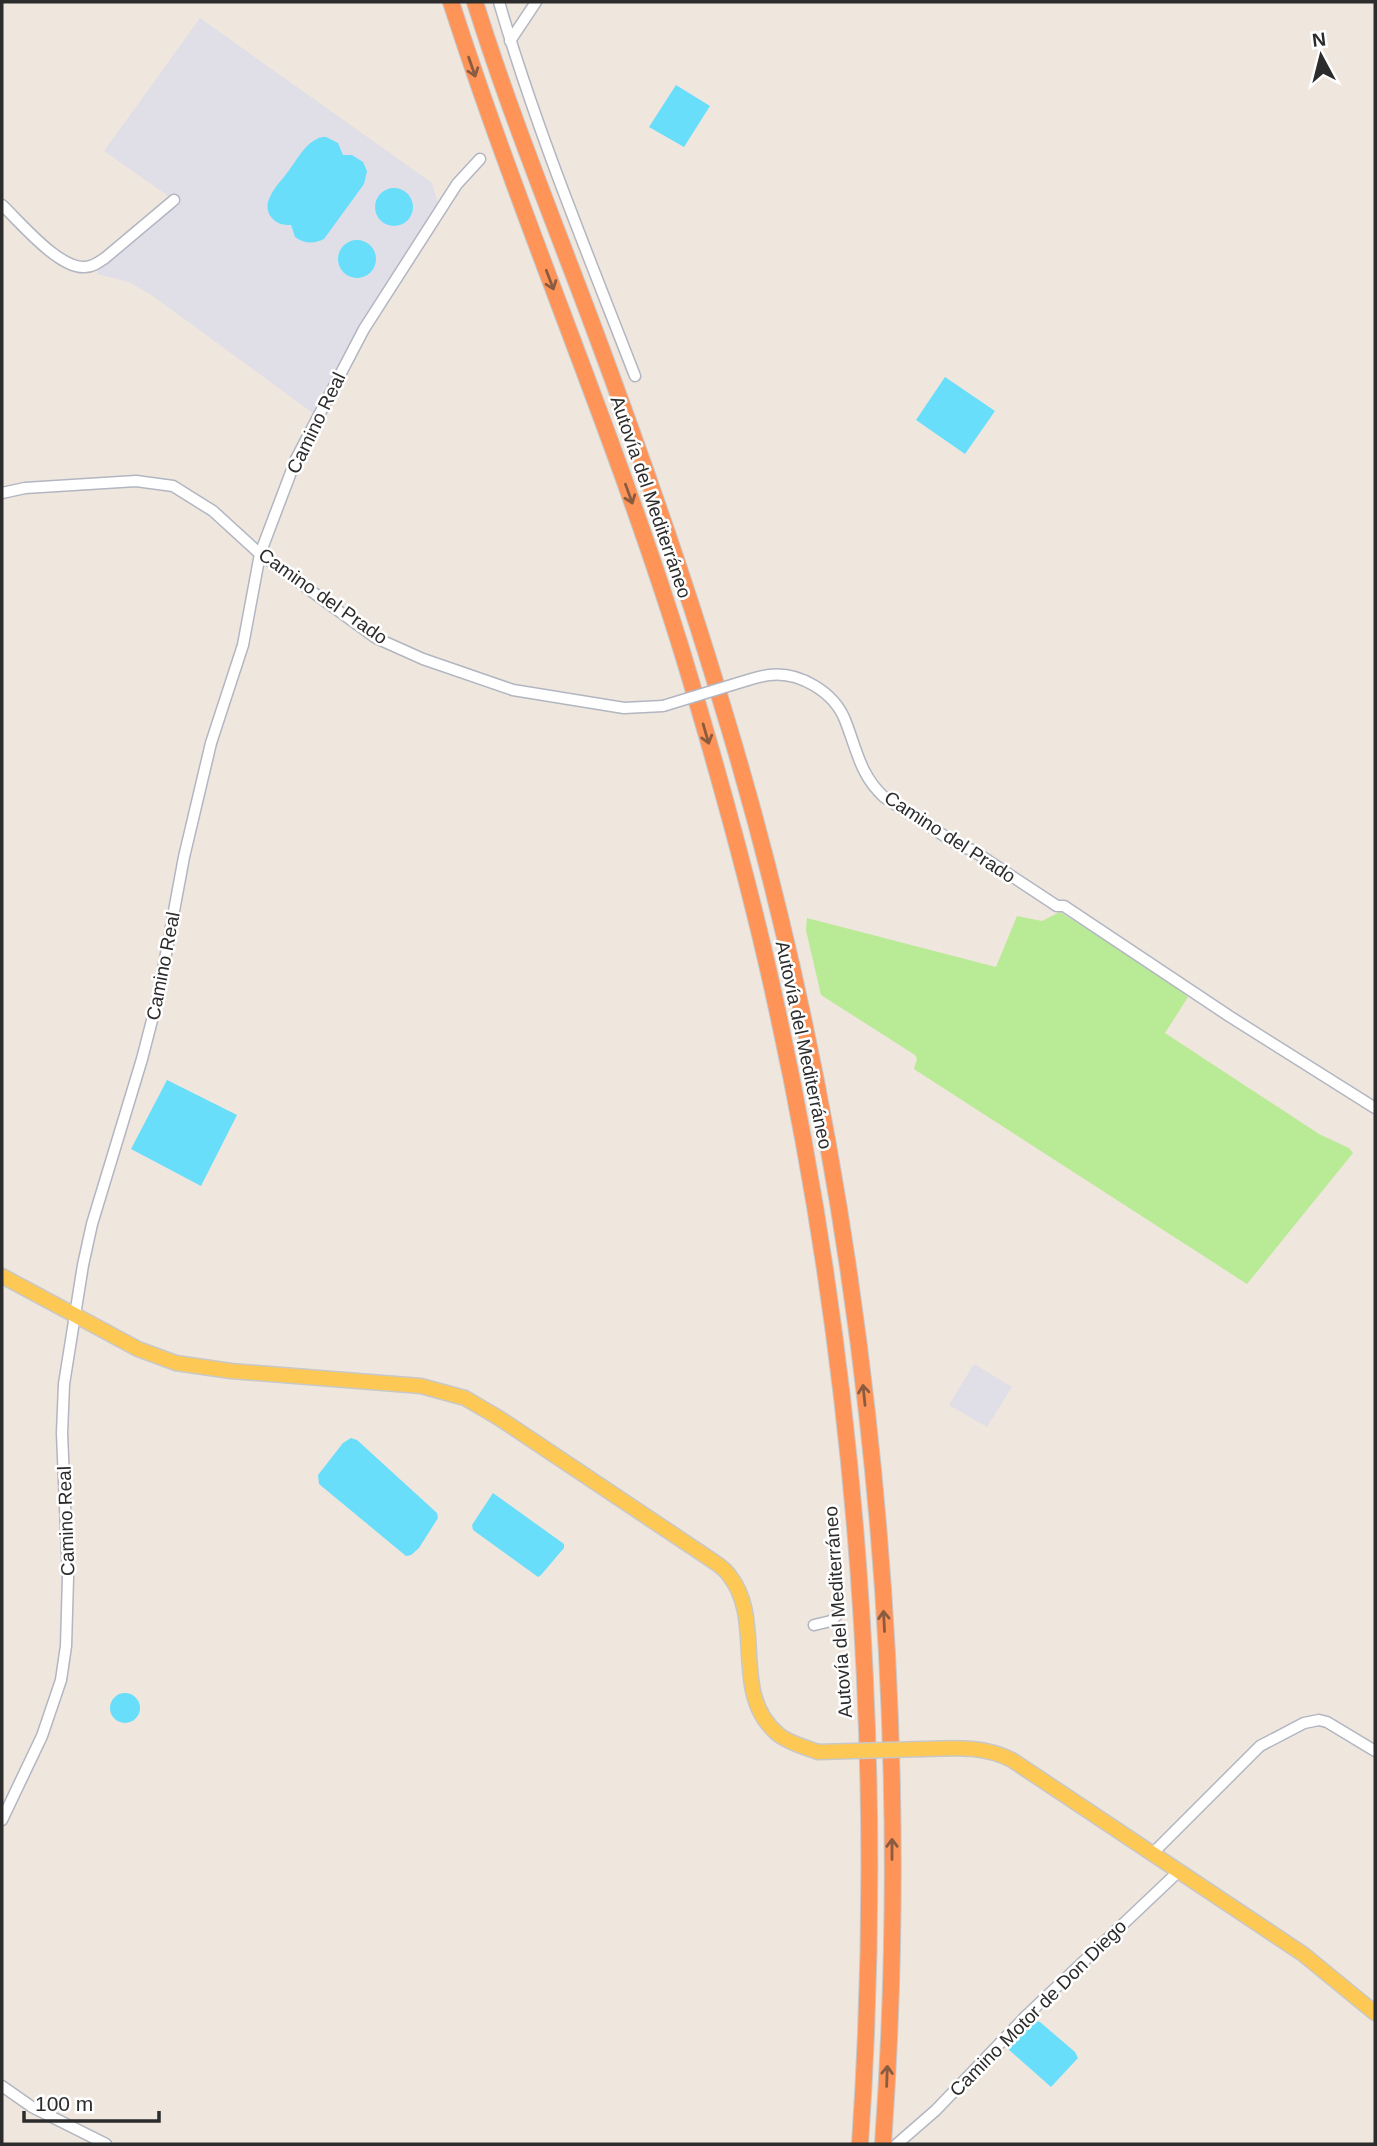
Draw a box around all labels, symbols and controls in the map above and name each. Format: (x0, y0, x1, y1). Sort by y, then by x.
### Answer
north arrow (1286, 21, 1356, 91)
text: N (1311, 28, 1327, 51)
one-way arrow (467, 55, 479, 77)
one-way arrow (545, 269, 557, 291)
street label: Camino Real (282, 369, 350, 477)
street label: Autovía del Mediterráneo (607, 393, 695, 601)
one-way arrow (624, 482, 636, 504)
street label: Camino del Prado (255, 544, 391, 648)
one-way arrow (700, 722, 713, 744)
street label: Camino del Prado (881, 787, 1019, 887)
street label: Camino Real (142, 910, 184, 1022)
street label: Autovía del Mediterráneo (772, 939, 836, 1151)
one-way arrow (857, 1384, 870, 1407)
street label: Camino Real (54, 1466, 78, 1576)
street label: Autovía del Mediterráneo (820, 1505, 856, 1719)
one-way arrow (877, 1611, 890, 1633)
one-way arrow (885, 1837, 899, 1860)
street label: Camino Motor de Don Diego (945, 1915, 1131, 2101)
one-way arrow (880, 2065, 893, 2088)
scale bar (24, 2080, 159, 2124)
text: 100 m (35, 2092, 93, 2115)

